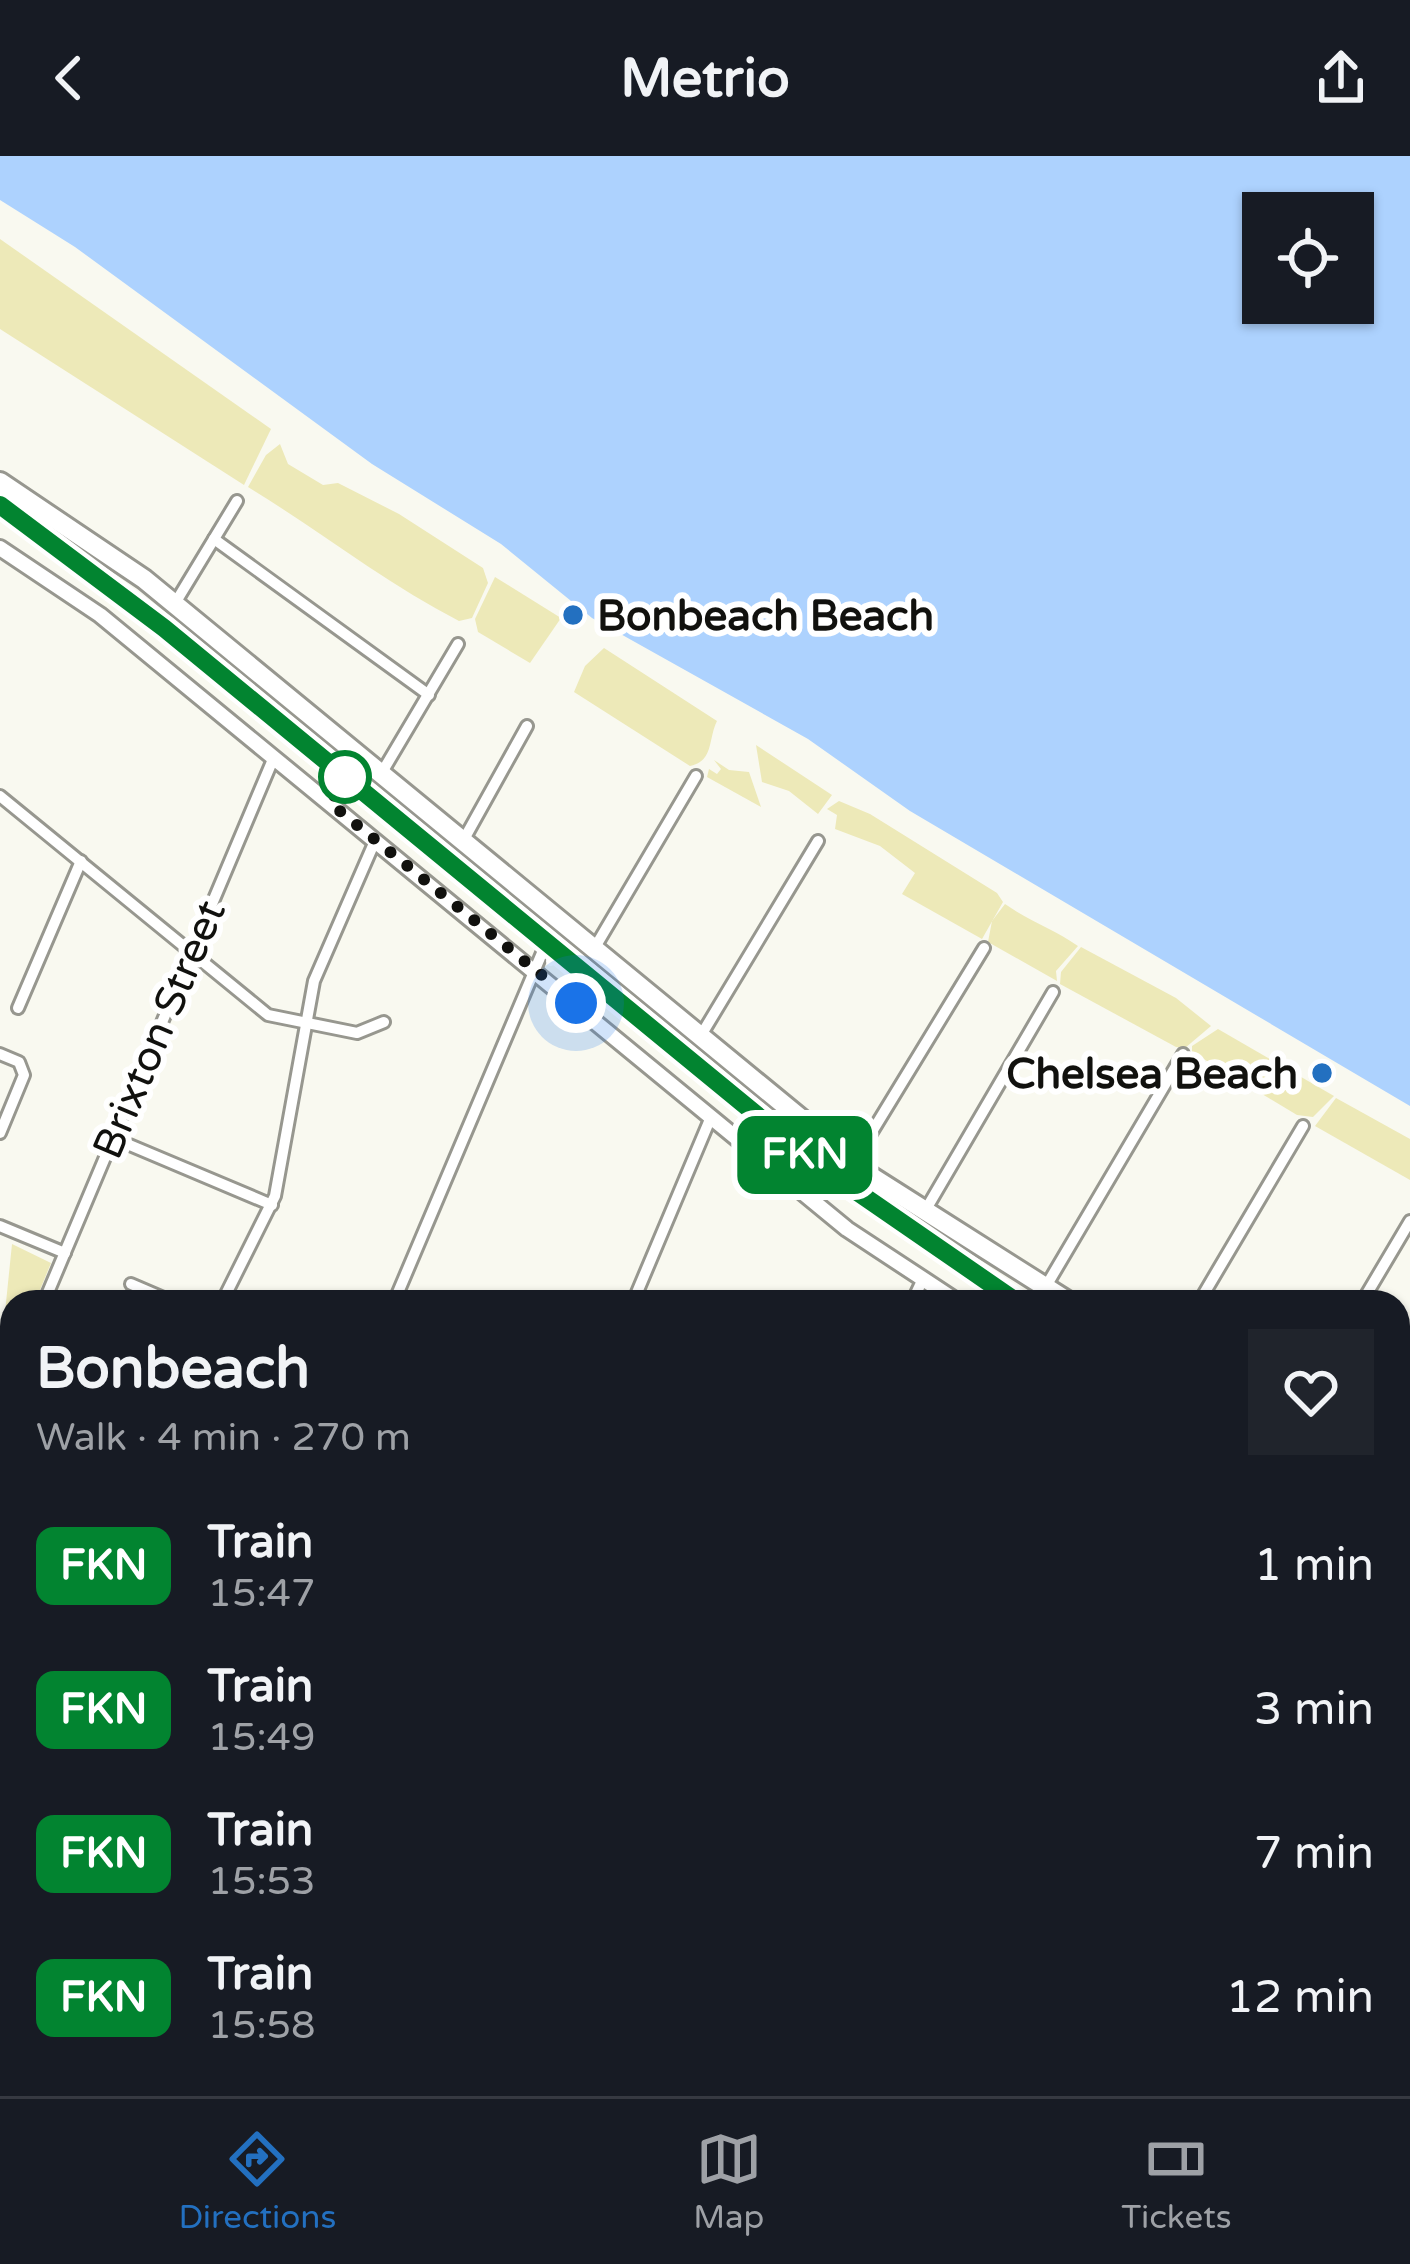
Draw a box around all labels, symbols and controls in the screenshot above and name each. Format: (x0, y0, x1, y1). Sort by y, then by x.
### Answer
icon: back (36, 45, 102, 111)
icon: share (1308, 45, 1374, 111)
text: Metrio (620, 46, 790, 111)
map controls (1242, 192, 1374, 324)
button: locate (1242, 192, 1374, 324)
place label: Bonbeach Beach (597, 591, 934, 642)
marker: Bonbeach Beach (560, 602, 586, 628)
unlabelled marker (320, 752, 370, 802)
street label: Brixton Street (82, 893, 237, 1167)
your location (546, 973, 606, 1033)
place label: Chelsea Beach (1006, 1049, 1298, 1100)
marker: Chelsea Beach (1309, 1060, 1335, 1086)
line badge: FKN (736, 1116, 874, 1194)
text: FKN (761, 1129, 849, 1180)
button: heart (1248, 1329, 1374, 1455)
text: Bonbeach (36, 1335, 310, 1403)
text: Walk · 4 min · 270 m (36, 1414, 411, 1461)
text: Train (207, 1516, 313, 1570)
text: 1 min (1254, 1539, 1374, 1593)
text: FKN (60, 1540, 147, 1591)
text: 15:47 (207, 1570, 316, 1617)
text: Train (207, 1660, 313, 1714)
text: 3 min (1254, 1683, 1374, 1737)
text: FKN (60, 1684, 147, 1735)
text: 15:49 (207, 1714, 316, 1761)
text: Train (207, 1804, 313, 1858)
text: 7 min (1254, 1827, 1374, 1881)
text: FKN (60, 1828, 147, 1879)
text: 15:53 (207, 1858, 316, 1905)
text: Train (207, 1948, 313, 2002)
text: 12 min (1226, 1971, 1374, 2025)
text: FKN (60, 1972, 147, 2023)
text: 15:58 (207, 2002, 316, 2049)
tab: Directions (178, 2126, 336, 2237)
tab: Map (693, 2126, 764, 2237)
tab: Tickets (1121, 2126, 1232, 2237)

